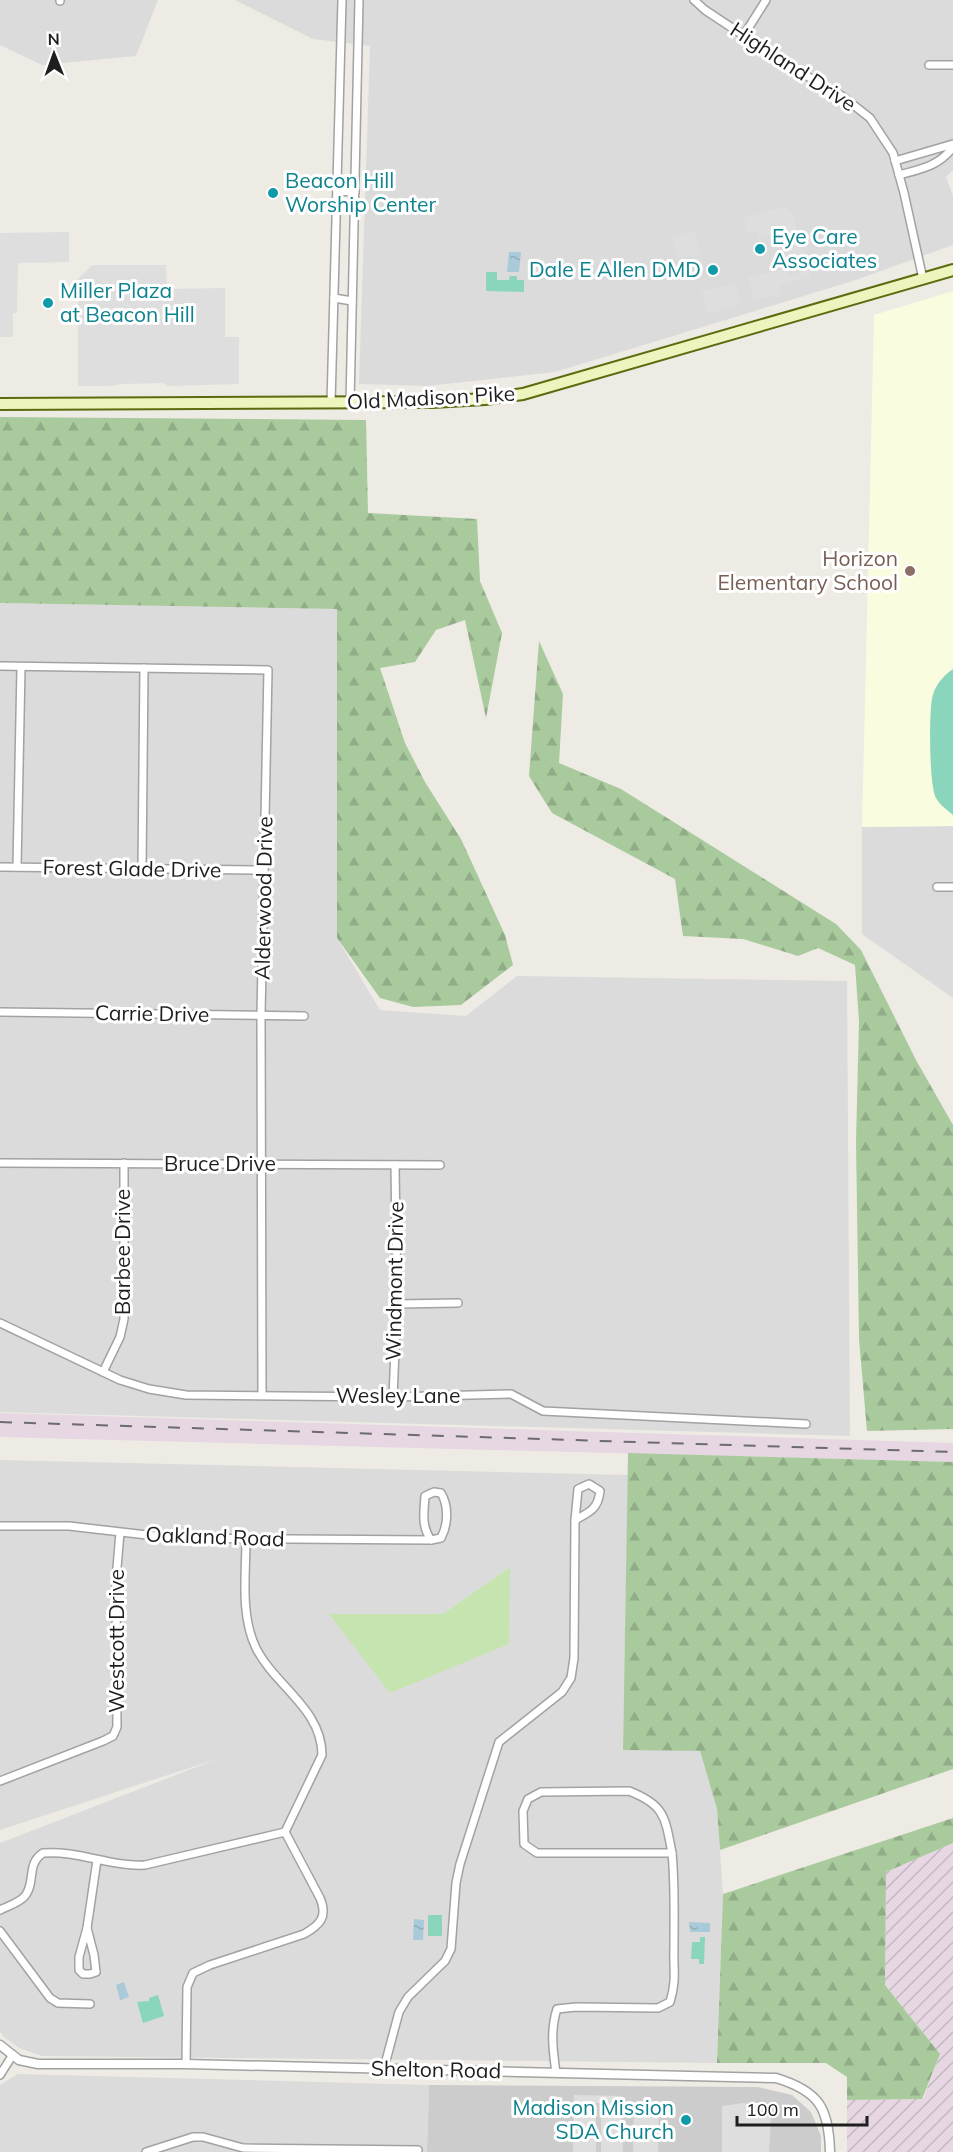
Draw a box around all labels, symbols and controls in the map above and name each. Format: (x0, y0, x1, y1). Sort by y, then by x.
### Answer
street label: Highland Drive (726, 16, 861, 116)
north arrow (24, 24, 84, 84)
text: N (48, 29, 60, 49)
place label: Beacon Hill Worship Center (285, 167, 436, 217)
marker: Beacon Hill Worship Center (266, 186, 280, 200)
place label: Eye Care Associates (772, 223, 877, 273)
marker: Eye Care Associates (753, 242, 767, 256)
place label: Dale E Allen DMD (529, 256, 701, 282)
marker: Dale E Allen DMD (706, 263, 720, 277)
place label: Miller Plaza at Beacon Hill (60, 277, 195, 327)
marker: Miller Plaza at Beacon Hill (41, 296, 55, 310)
street label: Old Madison Pike (346, 380, 516, 414)
place label: Horizon Elementary School (717, 545, 898, 595)
marker: Horizon Elementary School (903, 564, 917, 578)
street label: Alderwood Drive (249, 816, 277, 980)
street label: Forest Glade Drive (42, 853, 222, 883)
street label: Carrie Drive (95, 999, 209, 1027)
street label: Bruce Drive (164, 1150, 276, 1176)
street label: Barbee Drive (109, 1189, 135, 1315)
street label: Windmont Drive (380, 1201, 408, 1361)
street label: Wesley Lane (336, 1382, 460, 1408)
street label: Oakland Road (145, 1521, 285, 1551)
street label: Westcott Drive (103, 1569, 129, 1713)
street label: Shelton Road (371, 2055, 501, 2083)
scale bar (737, 2089, 868, 2127)
place label: Madison Mission SDA Church (512, 2094, 674, 2144)
text: 100 m (746, 2098, 799, 2121)
marker: Madison Mission SDA Church (679, 2113, 693, 2127)

